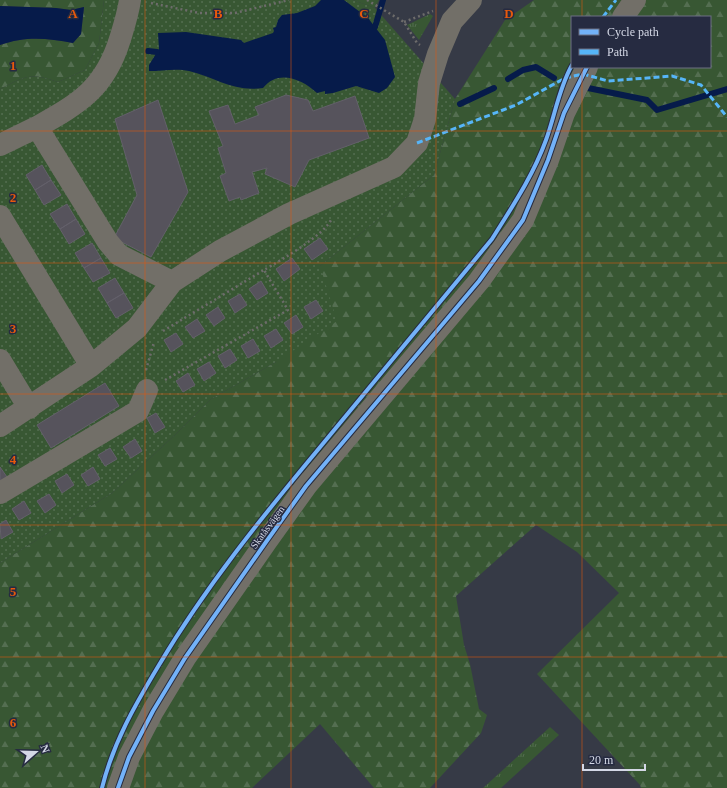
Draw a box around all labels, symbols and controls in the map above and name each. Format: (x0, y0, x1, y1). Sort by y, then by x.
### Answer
text: A (68, 6, 78, 21)
text: B (214, 6, 223, 21)
text: C (359, 6, 369, 21)
text: D (504, 6, 514, 21)
legend (571, 16, 711, 68)
text: Cycle path (607, 25, 659, 39)
text: Path (607, 45, 628, 59)
text: 1 (10, 58, 16, 73)
text: 2 (10, 190, 16, 205)
text: 3 (10, 321, 17, 336)
text: 4 (10, 452, 17, 467)
street label: Skatåsvägen (248, 504, 287, 551)
text: 5 (10, 584, 17, 599)
text: 6 (10, 715, 17, 730)
north arrow (16, 732, 56, 772)
text: N (38, 743, 52, 754)
scale bar (583, 746, 645, 772)
text: 20 m (589, 753, 614, 767)

